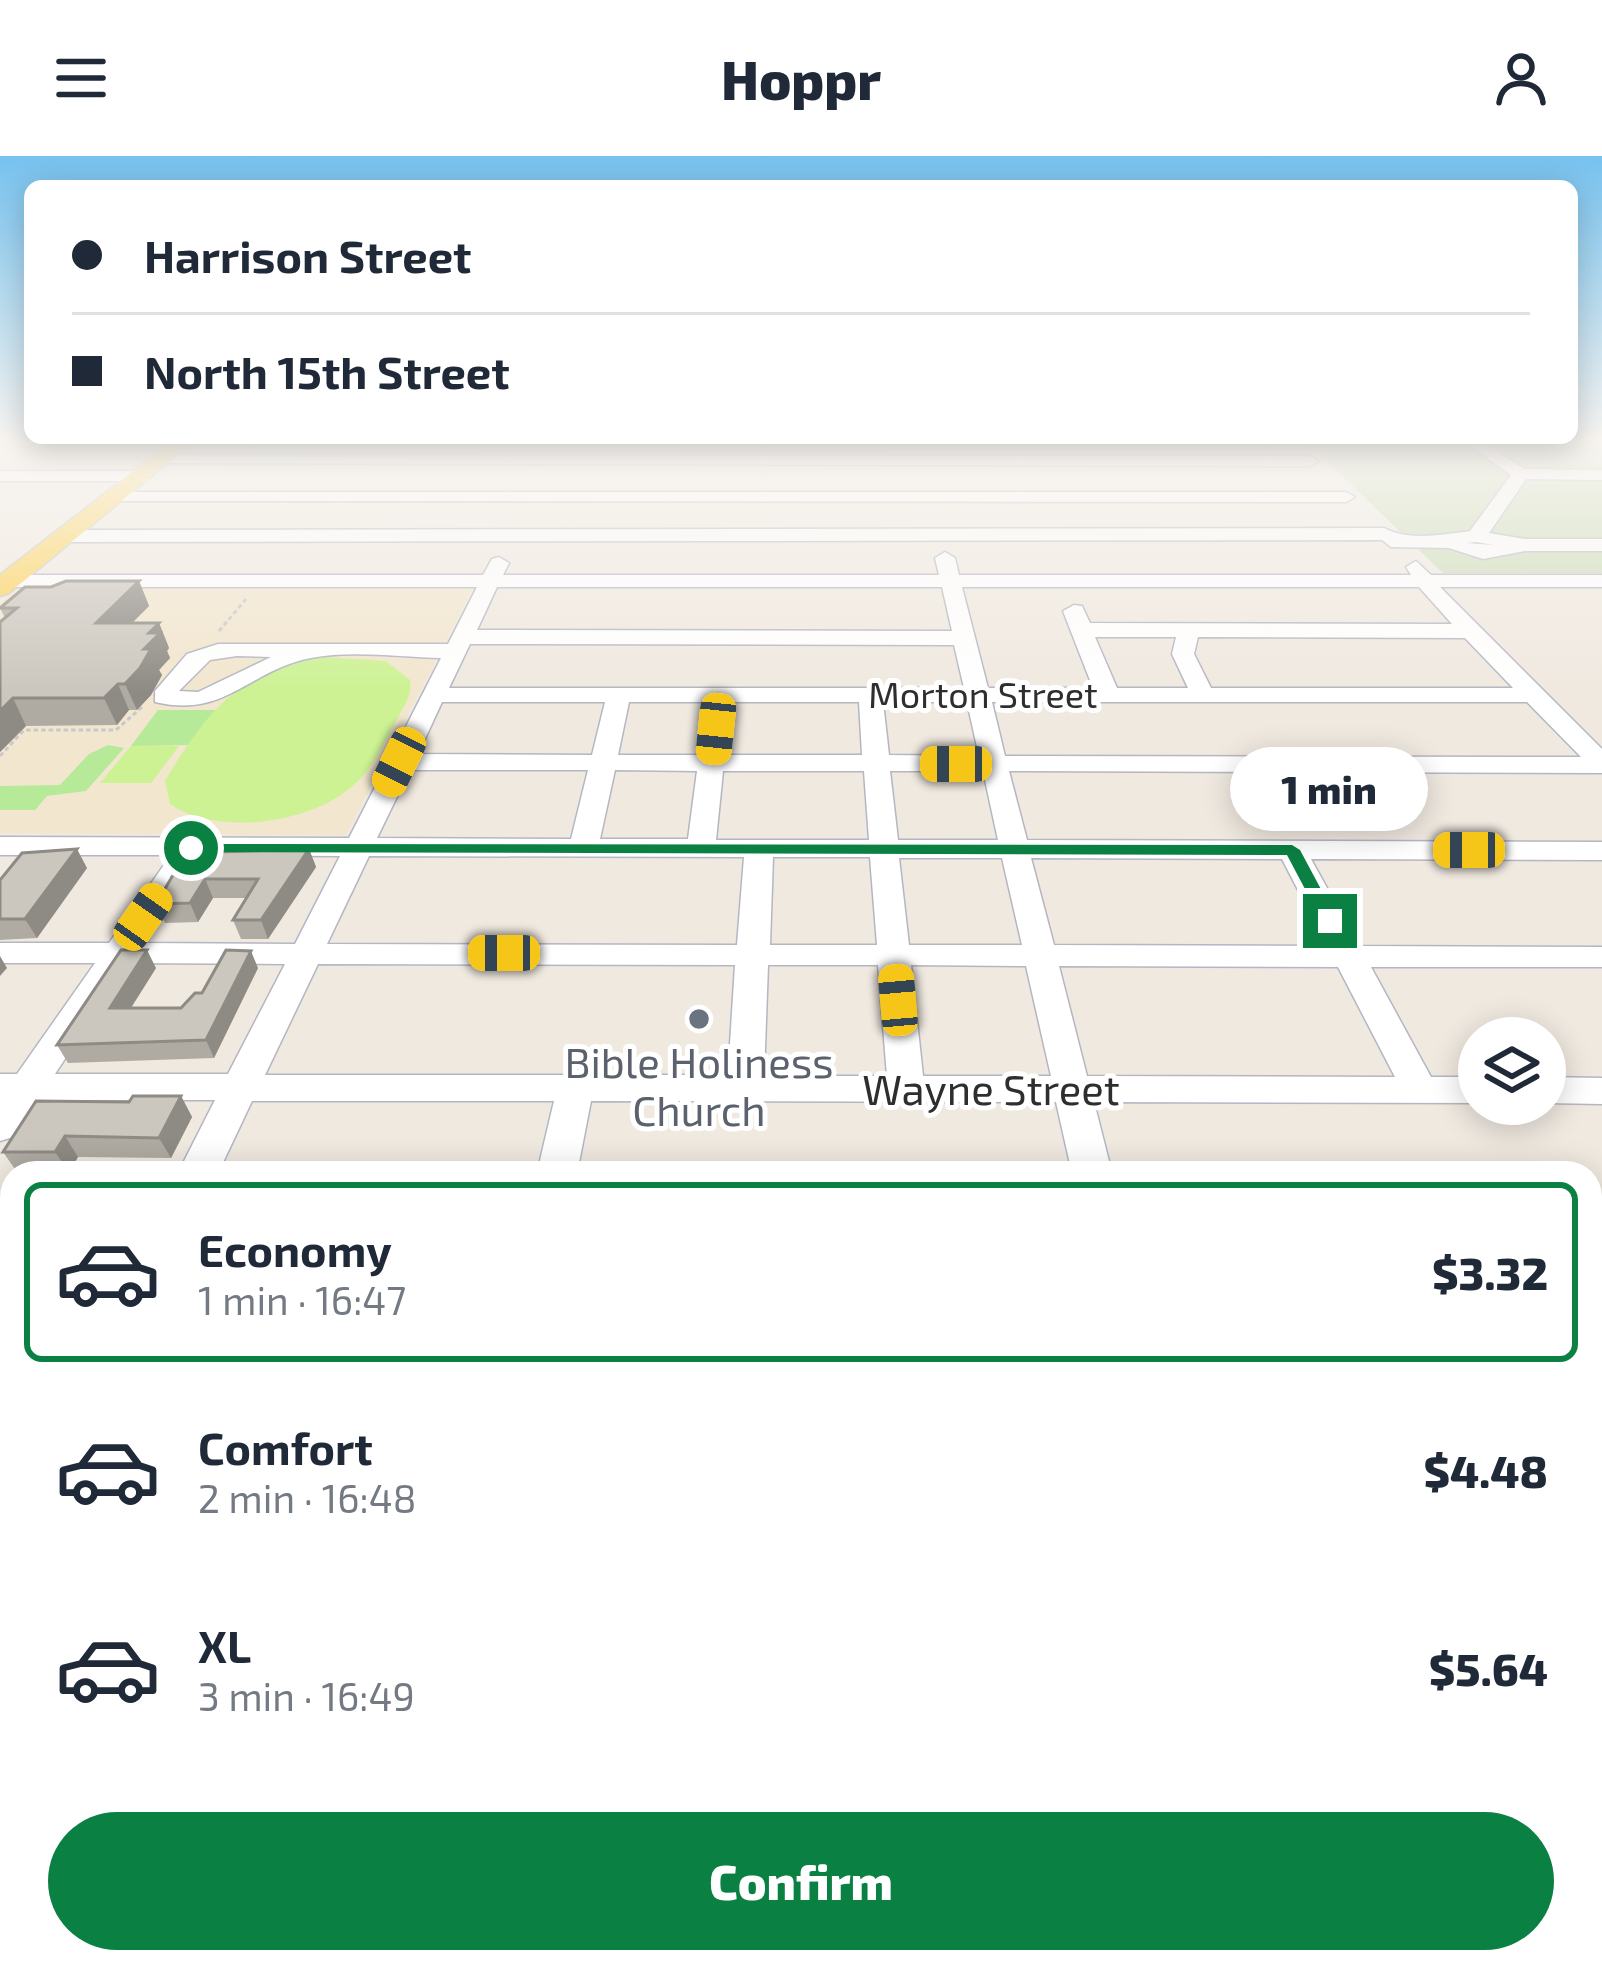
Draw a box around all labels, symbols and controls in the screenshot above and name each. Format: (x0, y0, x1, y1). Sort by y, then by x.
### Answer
icon: menu (48, 45, 114, 111)
icon: person (1488, 45, 1554, 111)
text: Hoppr (721, 46, 881, 111)
text: Harrison Street (144, 228, 472, 282)
text: North 15th Street (144, 344, 510, 398)
street label: Morton Street (868, 672, 1098, 715)
car (694, 691, 738, 767)
car (367, 722, 431, 802)
car (920, 746, 992, 782)
callout: 1 min (1231, 747, 1429, 831)
text: 1 min (1281, 765, 1377, 812)
route start (164, 821, 218, 875)
car (1433, 832, 1505, 868)
car (108, 877, 178, 957)
route end (1303, 894, 1357, 948)
car (468, 935, 540, 971)
car (877, 963, 919, 1037)
marker: Bible Holiness Church (686, 1006, 712, 1032)
map controls (1458, 1017, 1566, 1125)
button: layers (1458, 1017, 1566, 1125)
place label: Bible Holiness Church (564, 1036, 834, 1134)
street label: Wayne Street (862, 1063, 1120, 1113)
icon: car (54, 1218, 162, 1326)
text: Economy (198, 1222, 392, 1276)
text: $3.32 (1432, 1245, 1548, 1299)
text: 1 min · 16:47 (198, 1276, 406, 1323)
icon: car (54, 1416, 162, 1524)
text: Comfort (198, 1420, 373, 1474)
text: $4.48 (1423, 1443, 1548, 1497)
text: 2 min · 16:48 (198, 1474, 416, 1521)
icon: car (54, 1614, 162, 1722)
text: XL (198, 1618, 251, 1672)
text: $5.64 (1429, 1641, 1548, 1695)
text: 3 min · 16:49 (198, 1672, 415, 1719)
button: Confirm (48, 1812, 1554, 1950)

